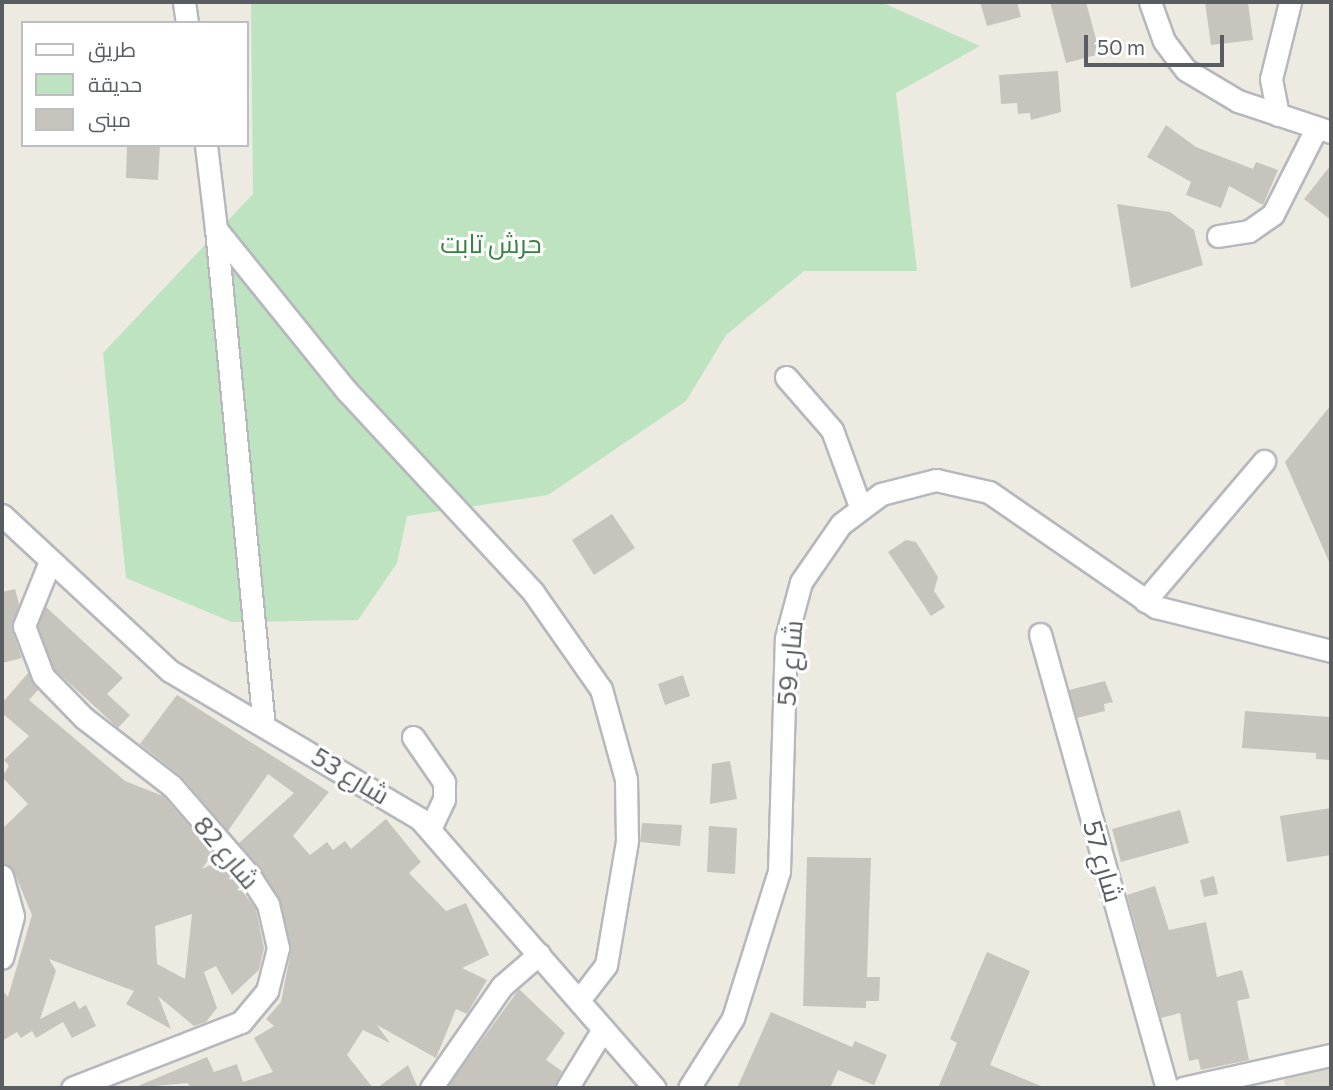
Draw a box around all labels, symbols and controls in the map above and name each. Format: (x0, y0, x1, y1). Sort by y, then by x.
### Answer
legend (21, 21, 248, 147)
scale bar (1088, 21, 1228, 65)
text: 50 m (1097, 34, 1145, 59)
text: طريق (88, 36, 136, 61)
text: حديقة (88, 71, 142, 96)
text: مبنى (88, 106, 131, 131)
park label: حرش تابت (440, 227, 542, 259)
street label: شارع 59 (770, 619, 808, 707)
street label: شارع 53 (306, 740, 396, 810)
street label: شارع 82 (188, 809, 266, 895)
street label: شارع 57 (1077, 816, 1131, 906)

